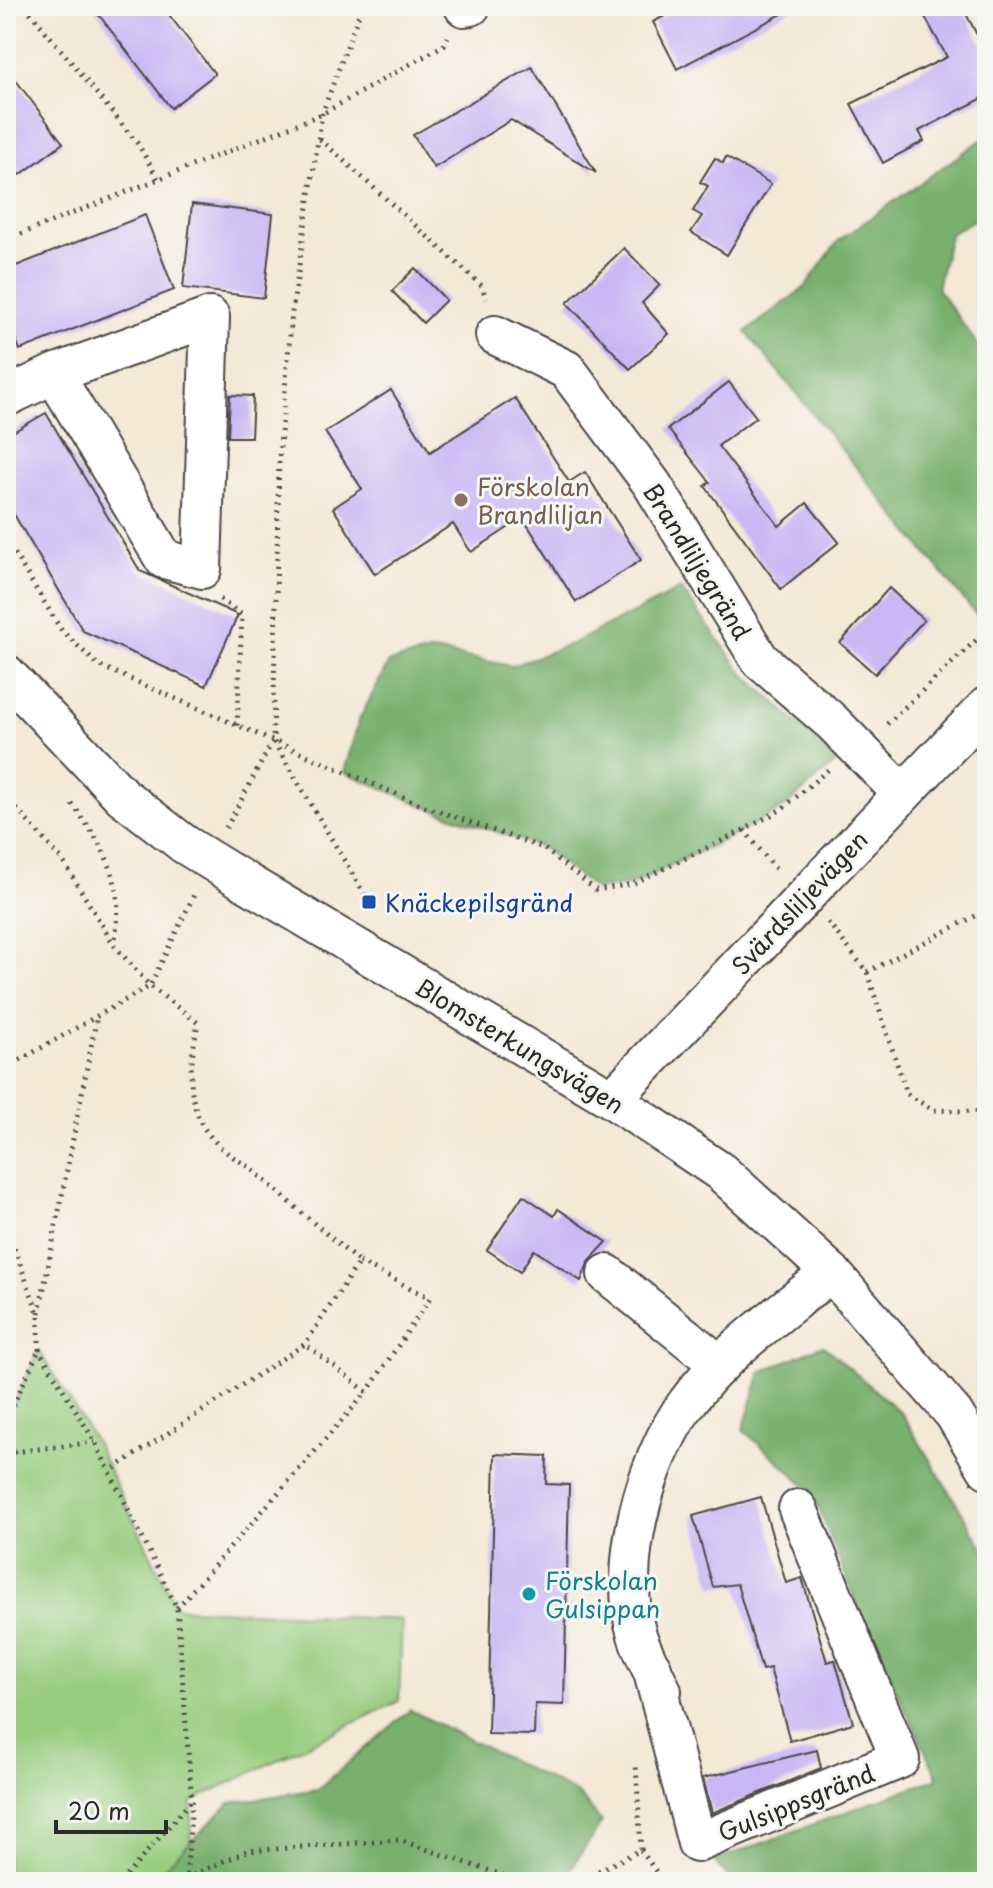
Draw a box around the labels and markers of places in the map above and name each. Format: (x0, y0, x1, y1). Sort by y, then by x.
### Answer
place label: Förskolan Brandliljan (477, 468, 603, 532)
marker: Förskolan Brandliljan (452, 491, 470, 509)
place label: Knäckepilsgränd (385, 884, 573, 920)
marker: Knäckepilsgränd (360, 893, 378, 911)
place label: Förskolan Gulsippan (545, 1562, 660, 1626)
marker: Förskolan Gulsippan (520, 1585, 538, 1603)

